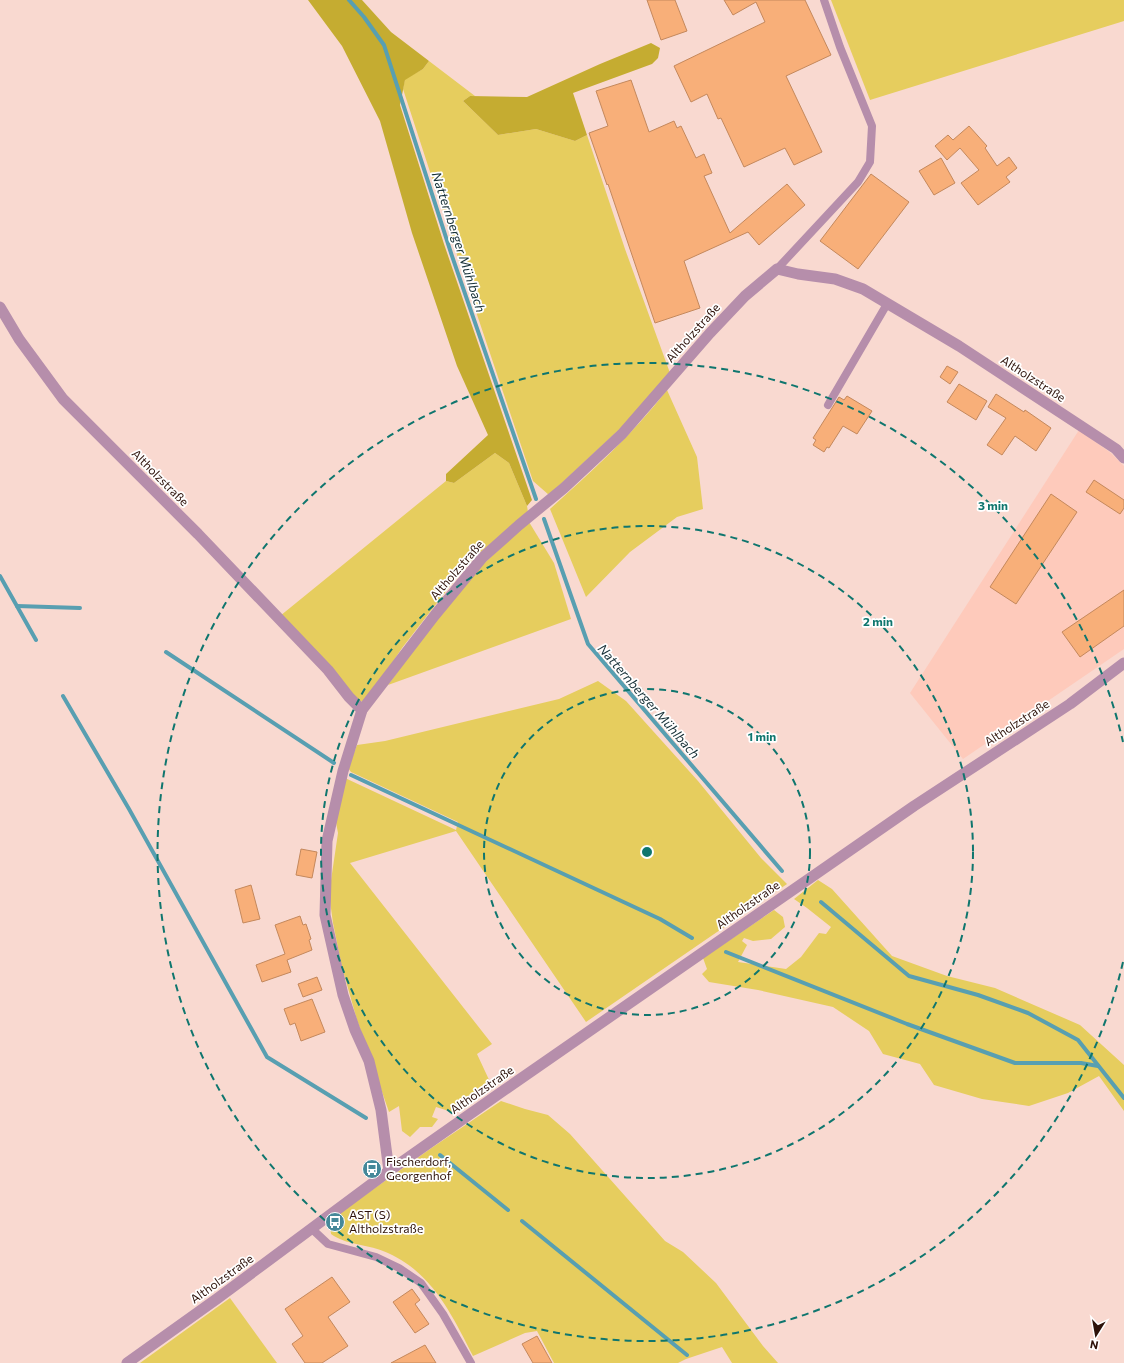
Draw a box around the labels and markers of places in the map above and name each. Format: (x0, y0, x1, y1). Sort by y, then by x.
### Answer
centre of rings (640, 845, 654, 859)
place label: Fischerdorf, Georgenhof (386, 1154, 452, 1182)
bus stop icon: Fischerdorf, Georgenhof (361, 1158, 383, 1180)
place label: AST (S) Altholzstraße (349, 1207, 423, 1235)
bus stop icon: AST (S) Altholzstraße (324, 1211, 346, 1233)

